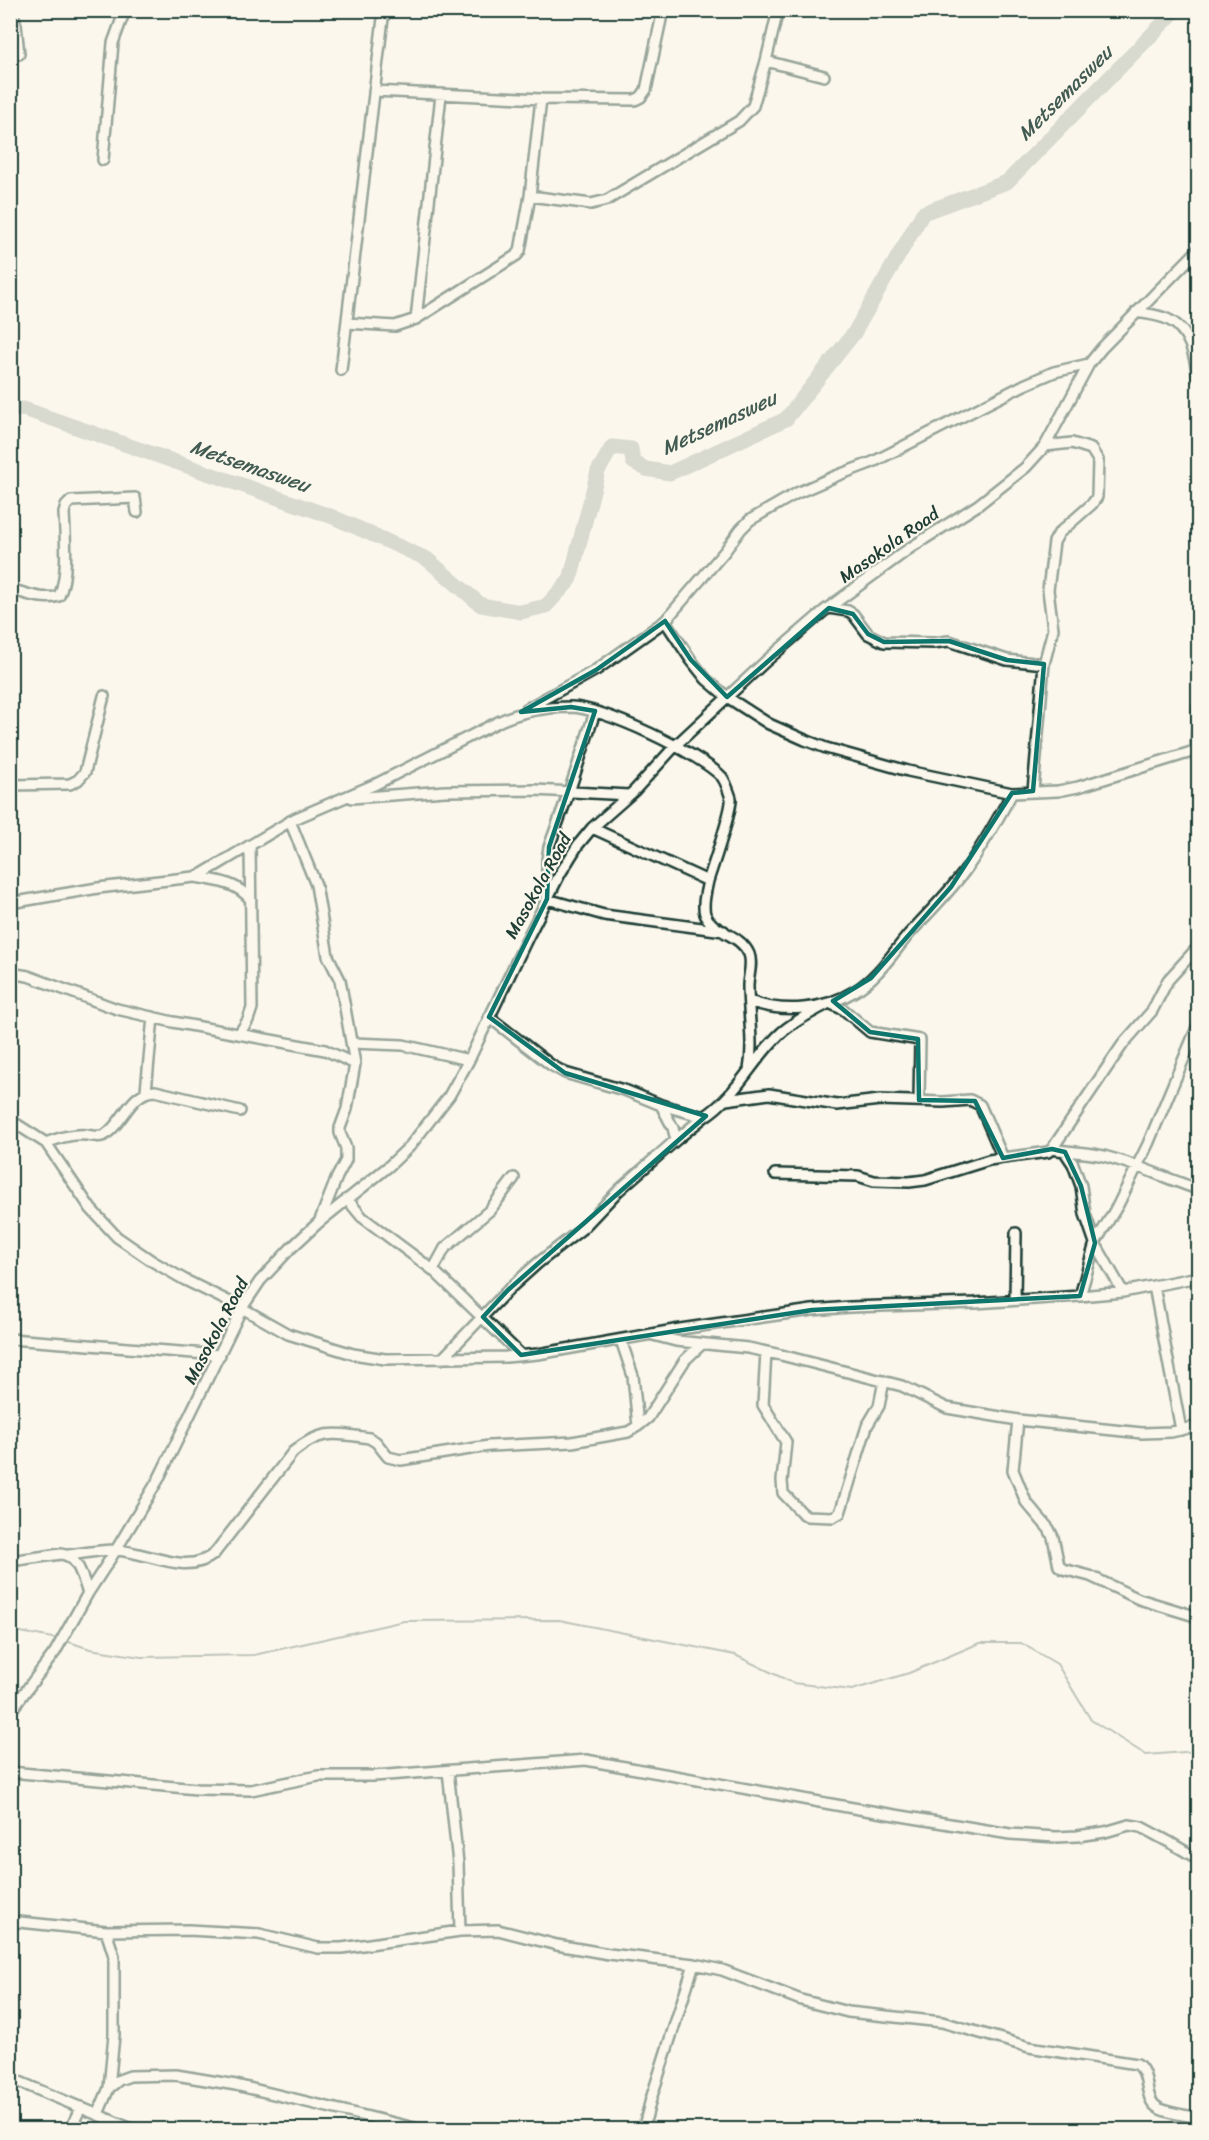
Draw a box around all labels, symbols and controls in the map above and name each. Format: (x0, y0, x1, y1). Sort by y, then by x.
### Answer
water label: Metsemasweu (1009, 35, 1123, 149)
water label: Metsemasweu (655, 380, 785, 465)
water label: Metsemasweu (186, 429, 317, 504)
street label: Masokola Road (832, 497, 947, 592)
street label: Masokola Road (496, 826, 581, 945)
street label: Masokola Road (174, 1270, 258, 1390)

